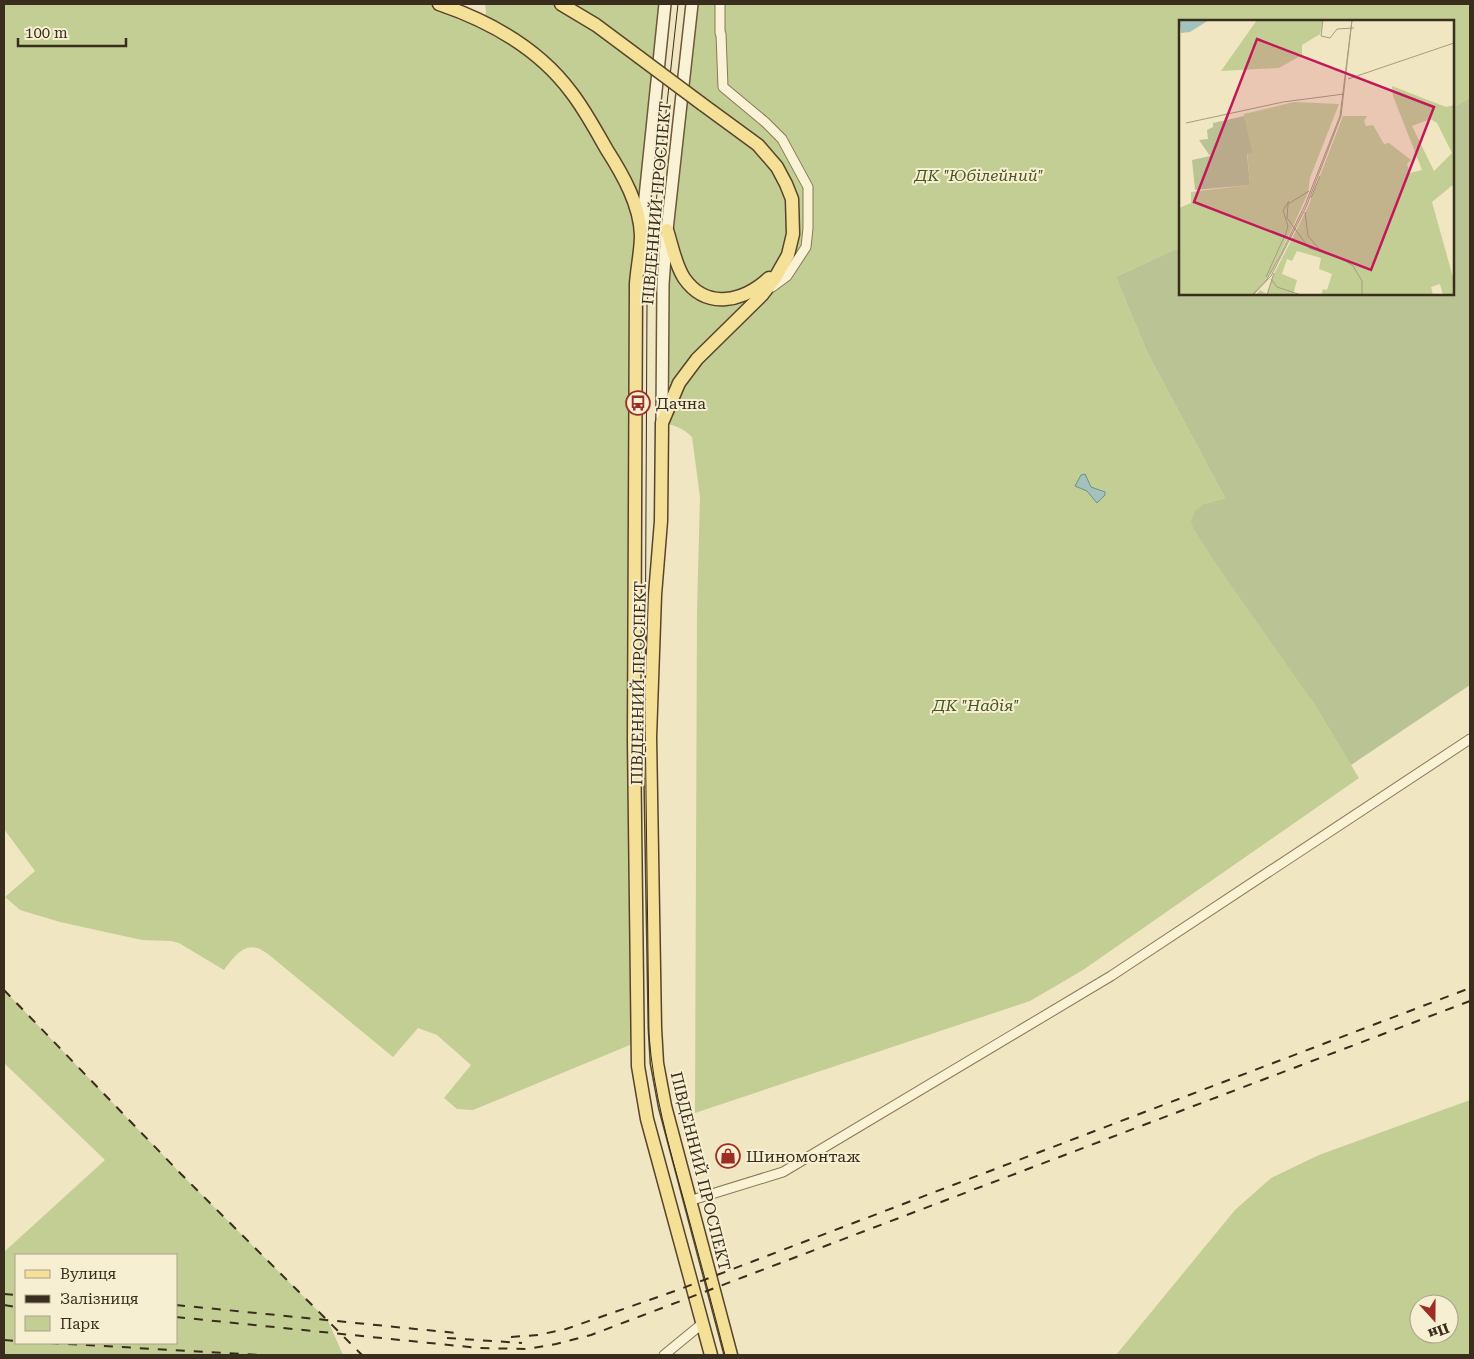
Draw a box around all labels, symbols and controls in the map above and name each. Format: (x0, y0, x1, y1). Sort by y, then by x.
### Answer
scale bar (18, 15, 125, 47)
inset map (1179, 20, 1454, 295)
text: 100 m (25, 24, 68, 42)
street label: ПІВДЕННИЙ ПРОСПЕКТ (638, 100, 675, 306)
park label: ДК "Юбілейний" (913, 166, 1044, 185)
bus stop icon: Дачна (625, 390, 651, 416)
place label: Дачна (656, 394, 706, 413)
street label: ПІВДЕННИЙ ПРОСПЕКТ (627, 580, 650, 785)
park label: ДК "Надія" (932, 696, 1019, 715)
street label: ПІВДЕННИЙ ПРОСПЕКТ (667, 1070, 735, 1273)
shop icon: Шиномонтаж (715, 1143, 741, 1169)
place label: Шиномонтаж (746, 1147, 861, 1166)
legend (15, 1254, 178, 1344)
text: Вулиця (60, 1265, 116, 1283)
text: Залізниця (60, 1290, 139, 1308)
north arrow (1409, 1294, 1459, 1344)
text: Парк (60, 1315, 100, 1333)
text: Пн (1426, 1320, 1451, 1343)

